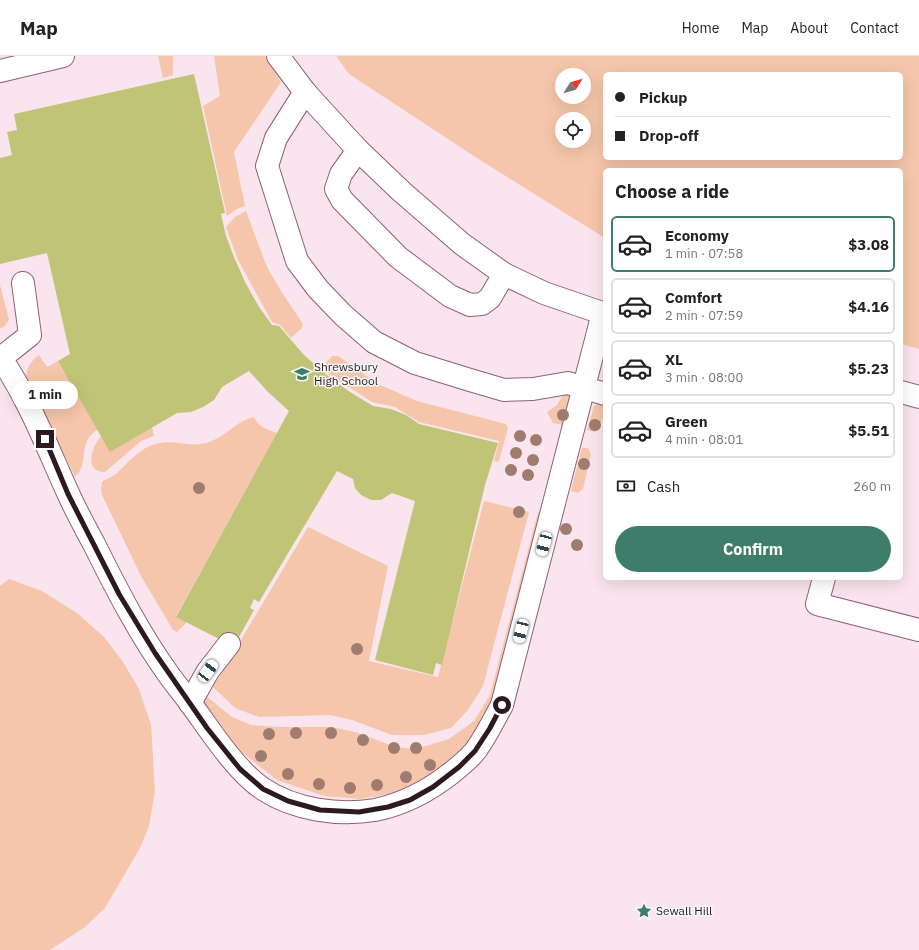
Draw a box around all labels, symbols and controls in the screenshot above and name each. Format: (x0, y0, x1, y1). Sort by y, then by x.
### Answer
text: Map (20, 16, 58, 40)
text: Home (682, 19, 719, 37)
text: Map (741, 19, 768, 37)
text: About (790, 19, 828, 37)
text: Contact (850, 19, 899, 37)
north arrow (555, 68, 591, 104)
map controls (555, 68, 591, 148)
text: Pickup (639, 88, 687, 107)
button: locate (555, 112, 591, 148)
text: Drop-off (639, 126, 699, 145)
text: Choose a ride (615, 180, 729, 203)
icon: car (617, 226, 653, 262)
text: Economy (665, 226, 729, 245)
text: $3.08 (848, 235, 889, 254)
text: 1 min · 07:58 (665, 245, 743, 262)
icon: car (617, 288, 653, 324)
text: Comfort (665, 288, 722, 307)
text: $4.16 (848, 297, 889, 316)
text: 2 min · 07:59 (665, 307, 743, 324)
icon: car (617, 350, 653, 386)
text: XL (665, 350, 683, 369)
place label: Shrewsbury High School (314, 359, 378, 388)
text: $5.23 (848, 359, 889, 378)
school or university icon: Shrewsbury High School (293, 365, 311, 383)
text: 3 min · 08:00 (665, 369, 743, 386)
callout: 1 min (12, 381, 78, 409)
text: 1 min (28, 386, 62, 403)
icon: car (617, 412, 653, 448)
text: Green (665, 412, 708, 431)
text: $5.51 (848, 421, 889, 440)
route end (36, 430, 54, 448)
text: 4 min · 08:01 (665, 431, 743, 448)
icon: cash (615, 475, 637, 497)
text: Cash (647, 477, 680, 496)
text: 260 m (853, 478, 891, 495)
button: Confirm (615, 526, 891, 572)
car (535, 531, 553, 557)
car (512, 618, 530, 644)
car (196, 658, 220, 684)
route start (493, 696, 511, 714)
place icon: Sewall Hill (635, 902, 653, 920)
place label: Sewall Hill (656, 903, 712, 918)

